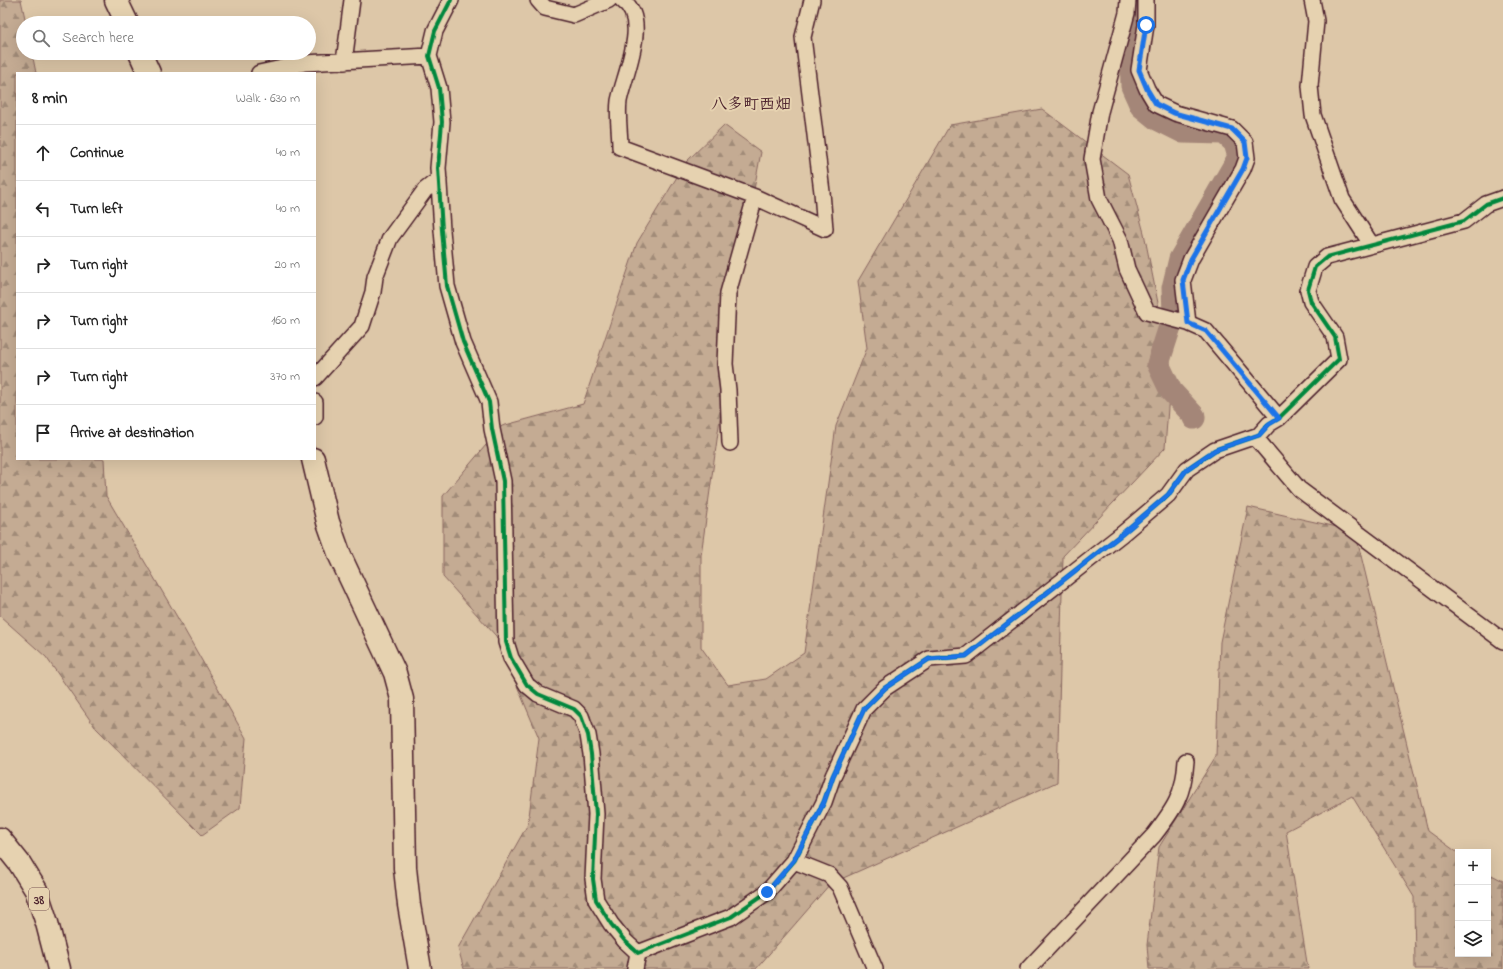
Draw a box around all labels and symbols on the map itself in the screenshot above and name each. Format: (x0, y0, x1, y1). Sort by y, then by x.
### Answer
route start (1137, 16, 1155, 34)
district label: 八多町西畑 (711, 93, 791, 117)
route end (758, 883, 776, 901)
road number: 38 (29, 888, 49, 910)

